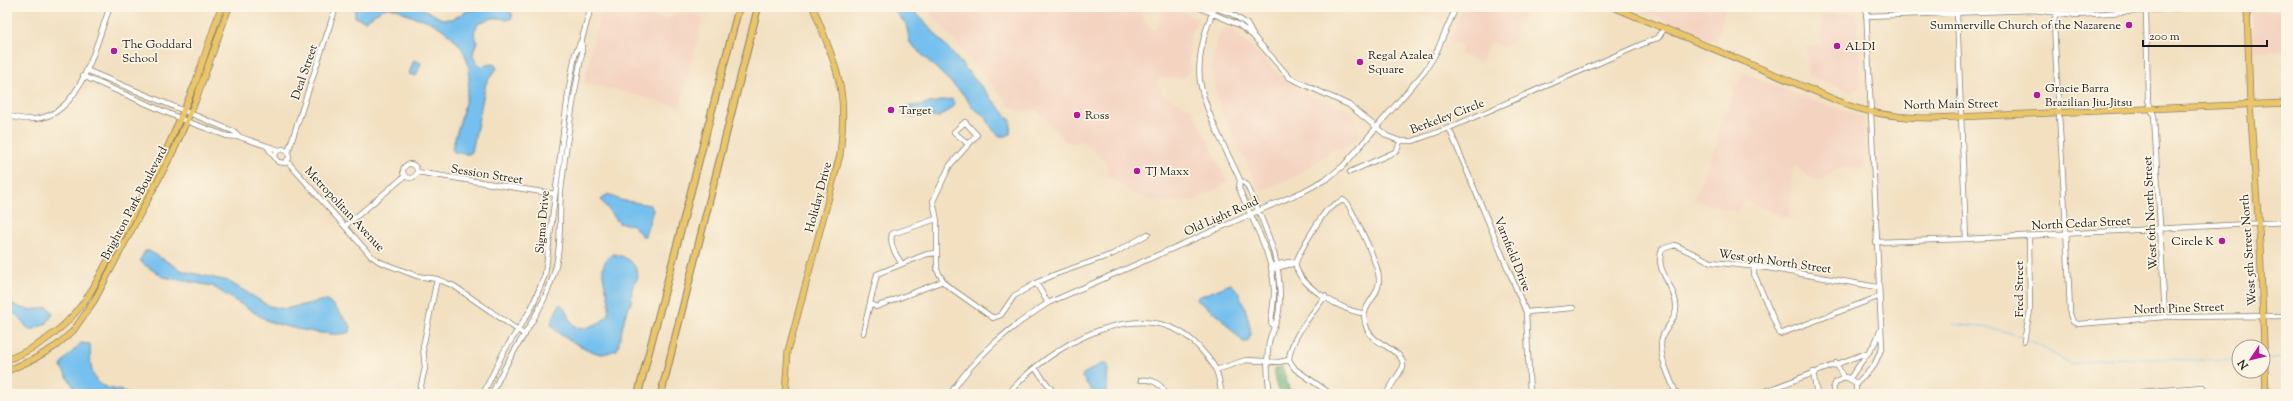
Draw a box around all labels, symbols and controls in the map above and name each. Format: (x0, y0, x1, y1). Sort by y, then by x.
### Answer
place label: Summerville Church of the Nazarene (1930, 17, 2121, 35)
marker: Summerville Church of the Nazarene (2124, 20, 2134, 30)
scale bar (2143, 22, 2267, 48)
text: 200 m (2149, 28, 2180, 46)
place label: The Goddard School (122, 36, 192, 68)
place label: ALDI (1845, 38, 1875, 56)
marker: ALDI (1832, 41, 1842, 51)
street label: Deal Street (287, 42, 323, 102)
marker: The Goddard School (109, 46, 119, 56)
place label: Regal Azalea Square (1368, 47, 1434, 79)
marker: Regal Azalea Square (1355, 57, 1365, 67)
place label: Gracie Barra Brazilian Jiu-Jitsu (2045, 80, 2133, 112)
marker: Gracie Barra Brazilian Jiu-Jitsu (2032, 90, 2042, 100)
street label: Berkeley Circle (1408, 94, 1487, 139)
street label: North Main Street (1903, 95, 1999, 115)
place label: Target (899, 102, 932, 120)
marker: Target (886, 105, 896, 115)
place label: Ross (1085, 107, 1110, 125)
marker: Ross (1072, 110, 1082, 120)
street label: Brighton Park Boulevard (97, 143, 173, 264)
street label: West 6th North Street (2139, 156, 2163, 270)
street label: Session Street (450, 160, 524, 190)
street label: Holiday Drive (801, 160, 837, 234)
street label: Metropolitan Avenue (300, 163, 389, 257)
place label: TJ Maxx (1145, 163, 1190, 181)
marker: TJ Maxx (1132, 166, 1142, 176)
street label: Sigma Drive (531, 189, 555, 254)
street label: Old Light Road (1181, 192, 1262, 241)
street label: West 5th Street North (2236, 193, 2262, 306)
street label: North Cedar Street (2031, 212, 2131, 236)
street label: Varnfield Drive (1489, 214, 1535, 295)
place label: Circle K (2171, 233, 2214, 251)
marker: Circle K (2217, 236, 2227, 246)
street label: West 9th North Street (1717, 245, 1832, 279)
street label: Fred Street (2011, 261, 2029, 317)
street label: North Pine Street (2134, 298, 2224, 320)
north arrow (2231, 339, 2271, 379)
text: N (2234, 356, 2253, 373)

